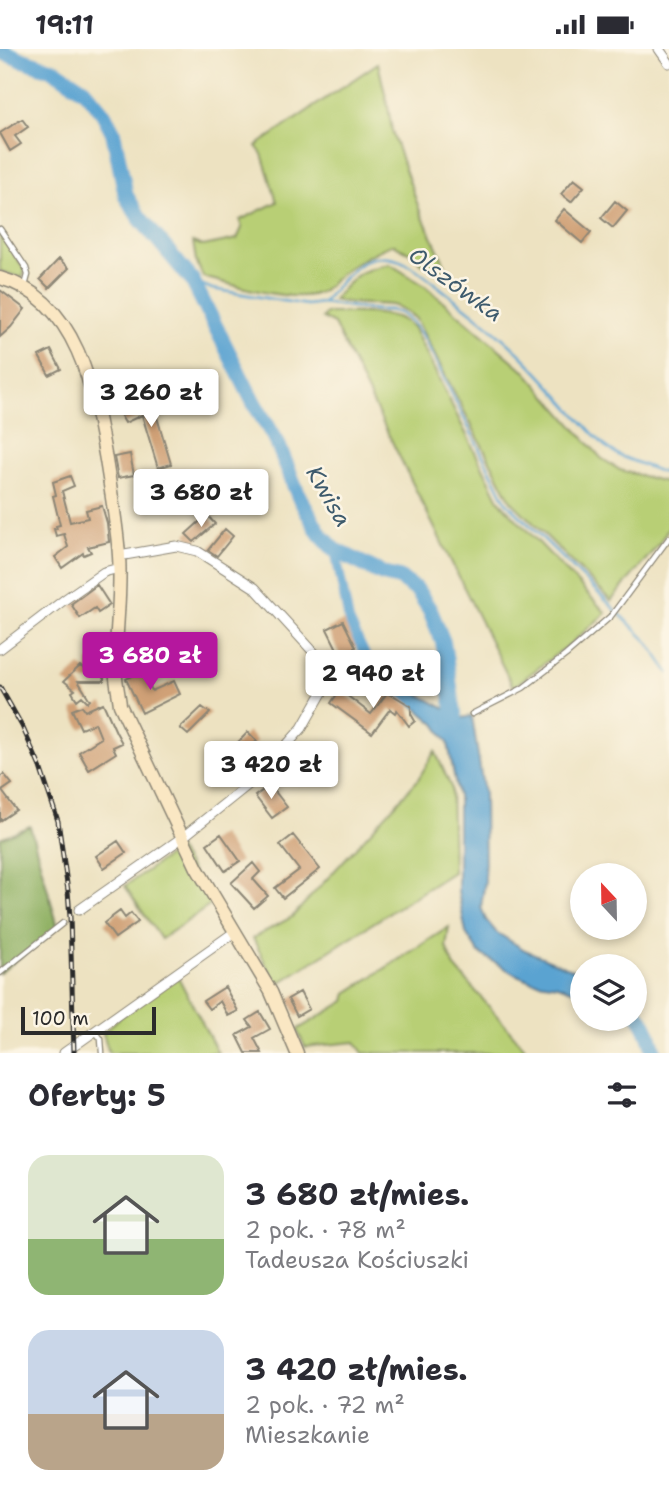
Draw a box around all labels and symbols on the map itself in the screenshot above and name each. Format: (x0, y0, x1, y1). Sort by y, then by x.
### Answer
water label: Olszówka (403, 240, 509, 328)
pin: 3 260 zł (79, 369, 223, 429)
water label: Kwisa (300, 460, 358, 532)
pin: 3 680 zł (129, 469, 273, 529)
pin: 3 680 zł (78, 633, 222, 692)
pin: 2 940 zł (301, 651, 445, 710)
pin: 3 420 zł (199, 741, 343, 801)
north arrow (570, 863, 648, 940)
scale bar (21, 1004, 156, 1036)

